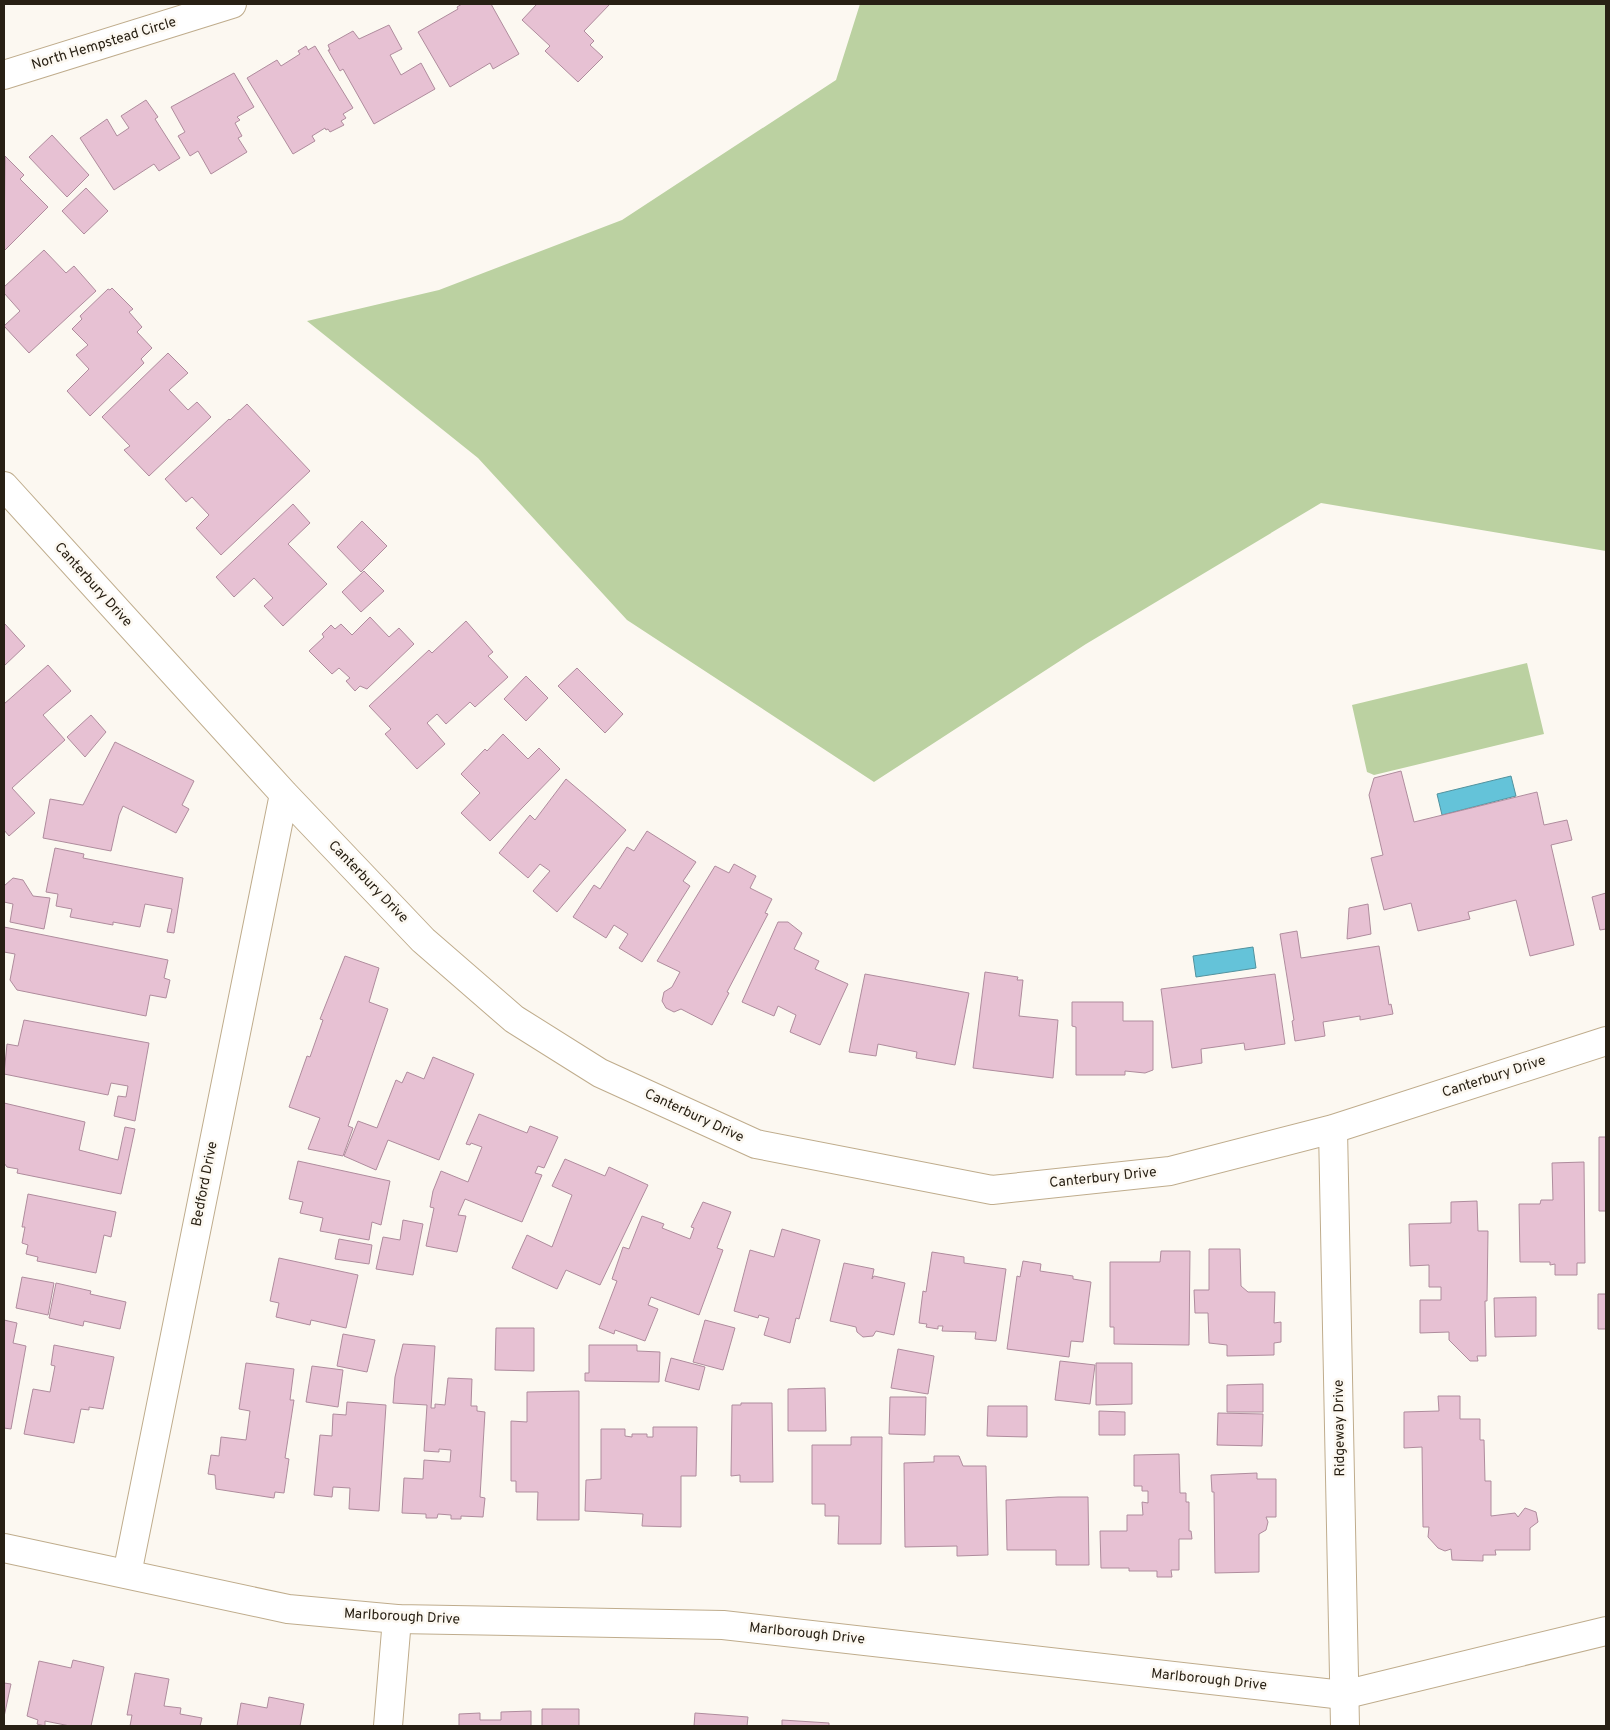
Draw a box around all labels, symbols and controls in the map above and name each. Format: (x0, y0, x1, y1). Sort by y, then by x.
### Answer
street label: North Hempstead Circle (30, 14, 178, 74)
street label: Canterbury Drive (51, 539, 135, 631)
street label: Canterbury Drive (324, 837, 412, 927)
street label: Canterbury Drive (1440, 1052, 1548, 1102)
street label: Canterbury Drive (642, 1086, 746, 1146)
street label: Bedford Drive (188, 1140, 222, 1228)
street label: Canterbury Drive (1049, 1164, 1157, 1192)
street label: Ridgeway Drive (1331, 1379, 1349, 1477)
street label: Marlborough Drive (344, 1605, 460, 1629)
street label: Marlborough Drive (748, 1619, 866, 1649)
street label: Marlborough Drive (1150, 1665, 1268, 1695)

